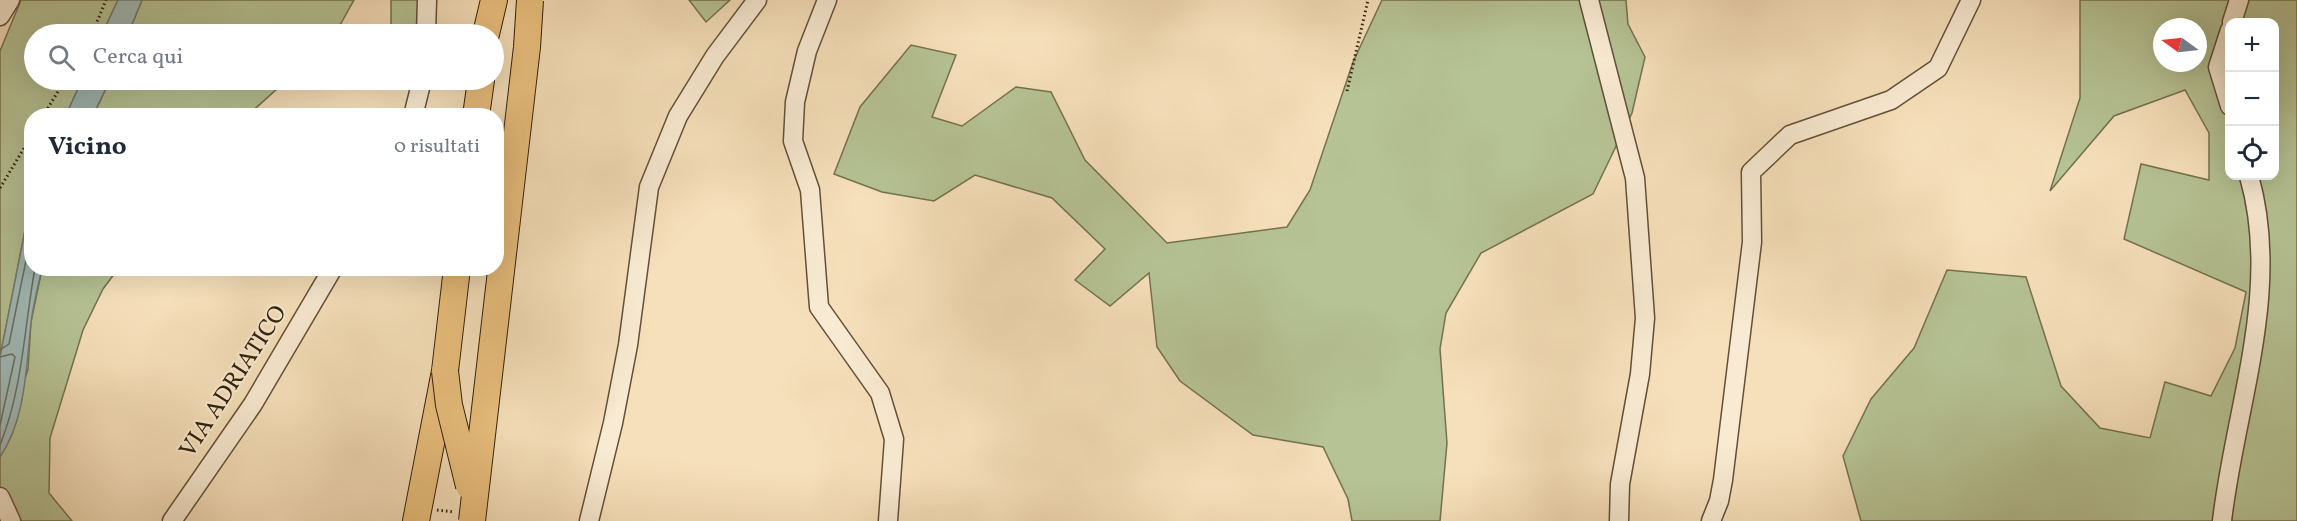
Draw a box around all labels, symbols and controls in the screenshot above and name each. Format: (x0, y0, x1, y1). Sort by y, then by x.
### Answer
north arrow (2153, 18, 2207, 72)
map controls (2225, 18, 2279, 180)
button: + (2225, 18, 2279, 72)
search box (24, 24, 504, 90)
icon: search (45, 41, 78, 74)
text: Cerca qui (93, 42, 183, 73)
button: − (2225, 72, 2279, 126)
button: locate (2225, 126, 2279, 180)
text: Vicino (48, 129, 127, 165)
text: 0 risultati (394, 133, 480, 161)
street label: VIA ADRIATICO (172, 299, 296, 465)

